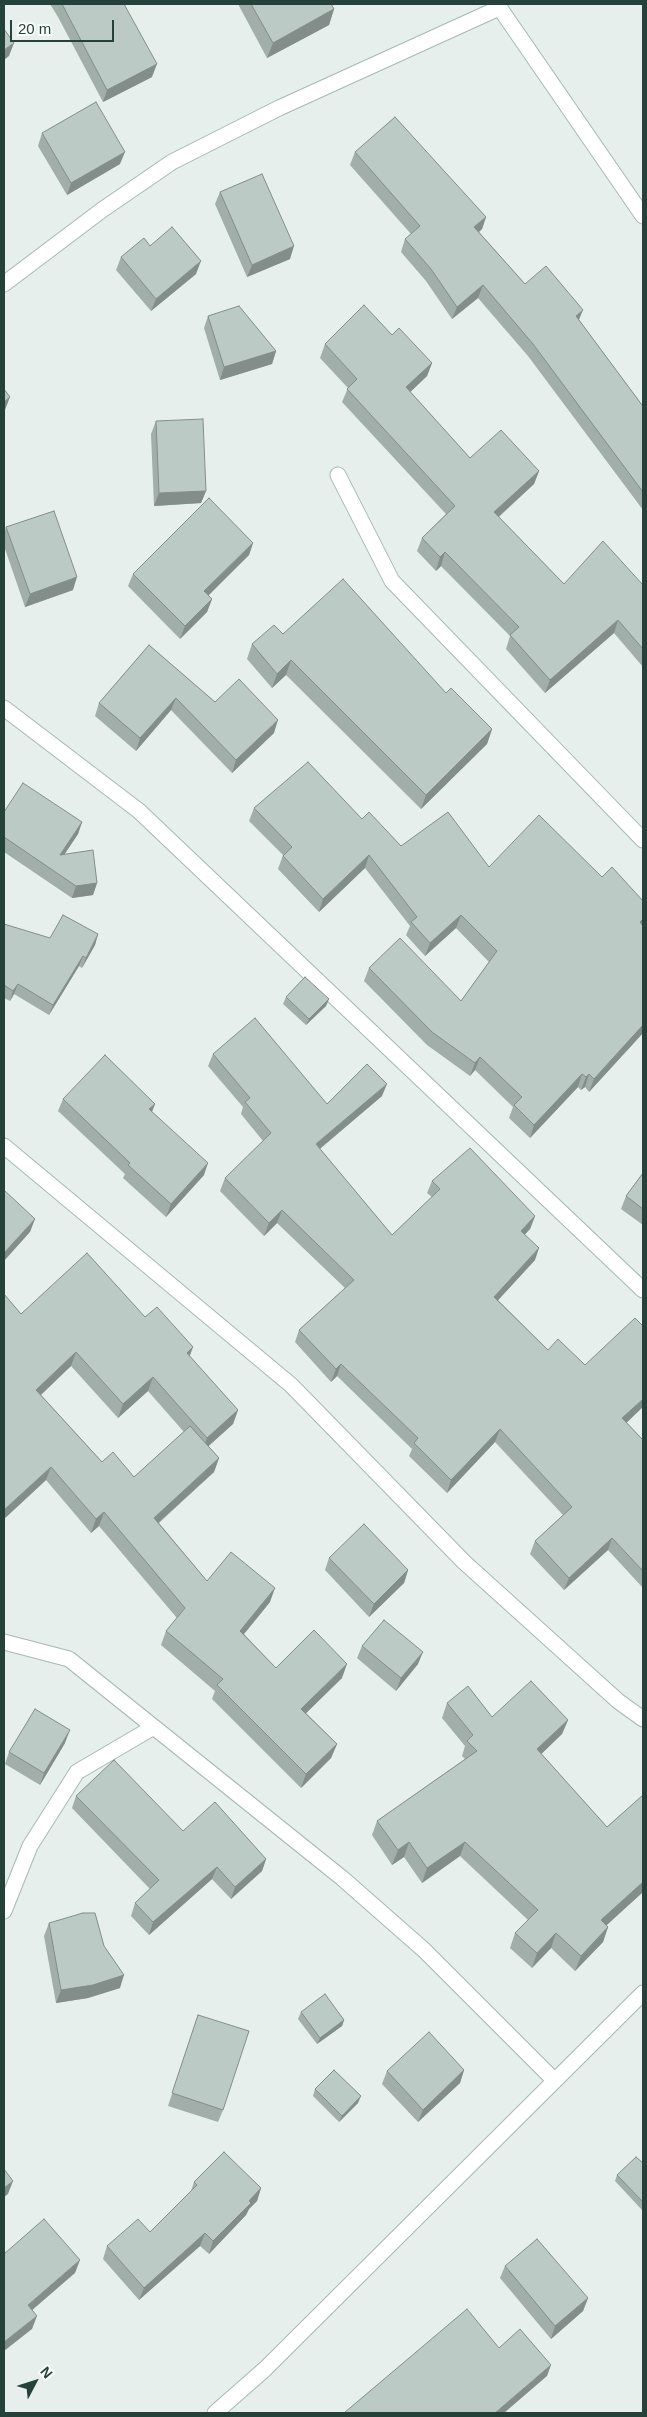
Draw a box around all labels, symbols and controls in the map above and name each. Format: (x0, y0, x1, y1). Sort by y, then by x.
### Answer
scale bar (12, 10, 116, 42)
text: 20 m (18, 20, 51, 37)
north arrow (10, 2357, 60, 2407)
text: N (37, 2363, 56, 2381)

